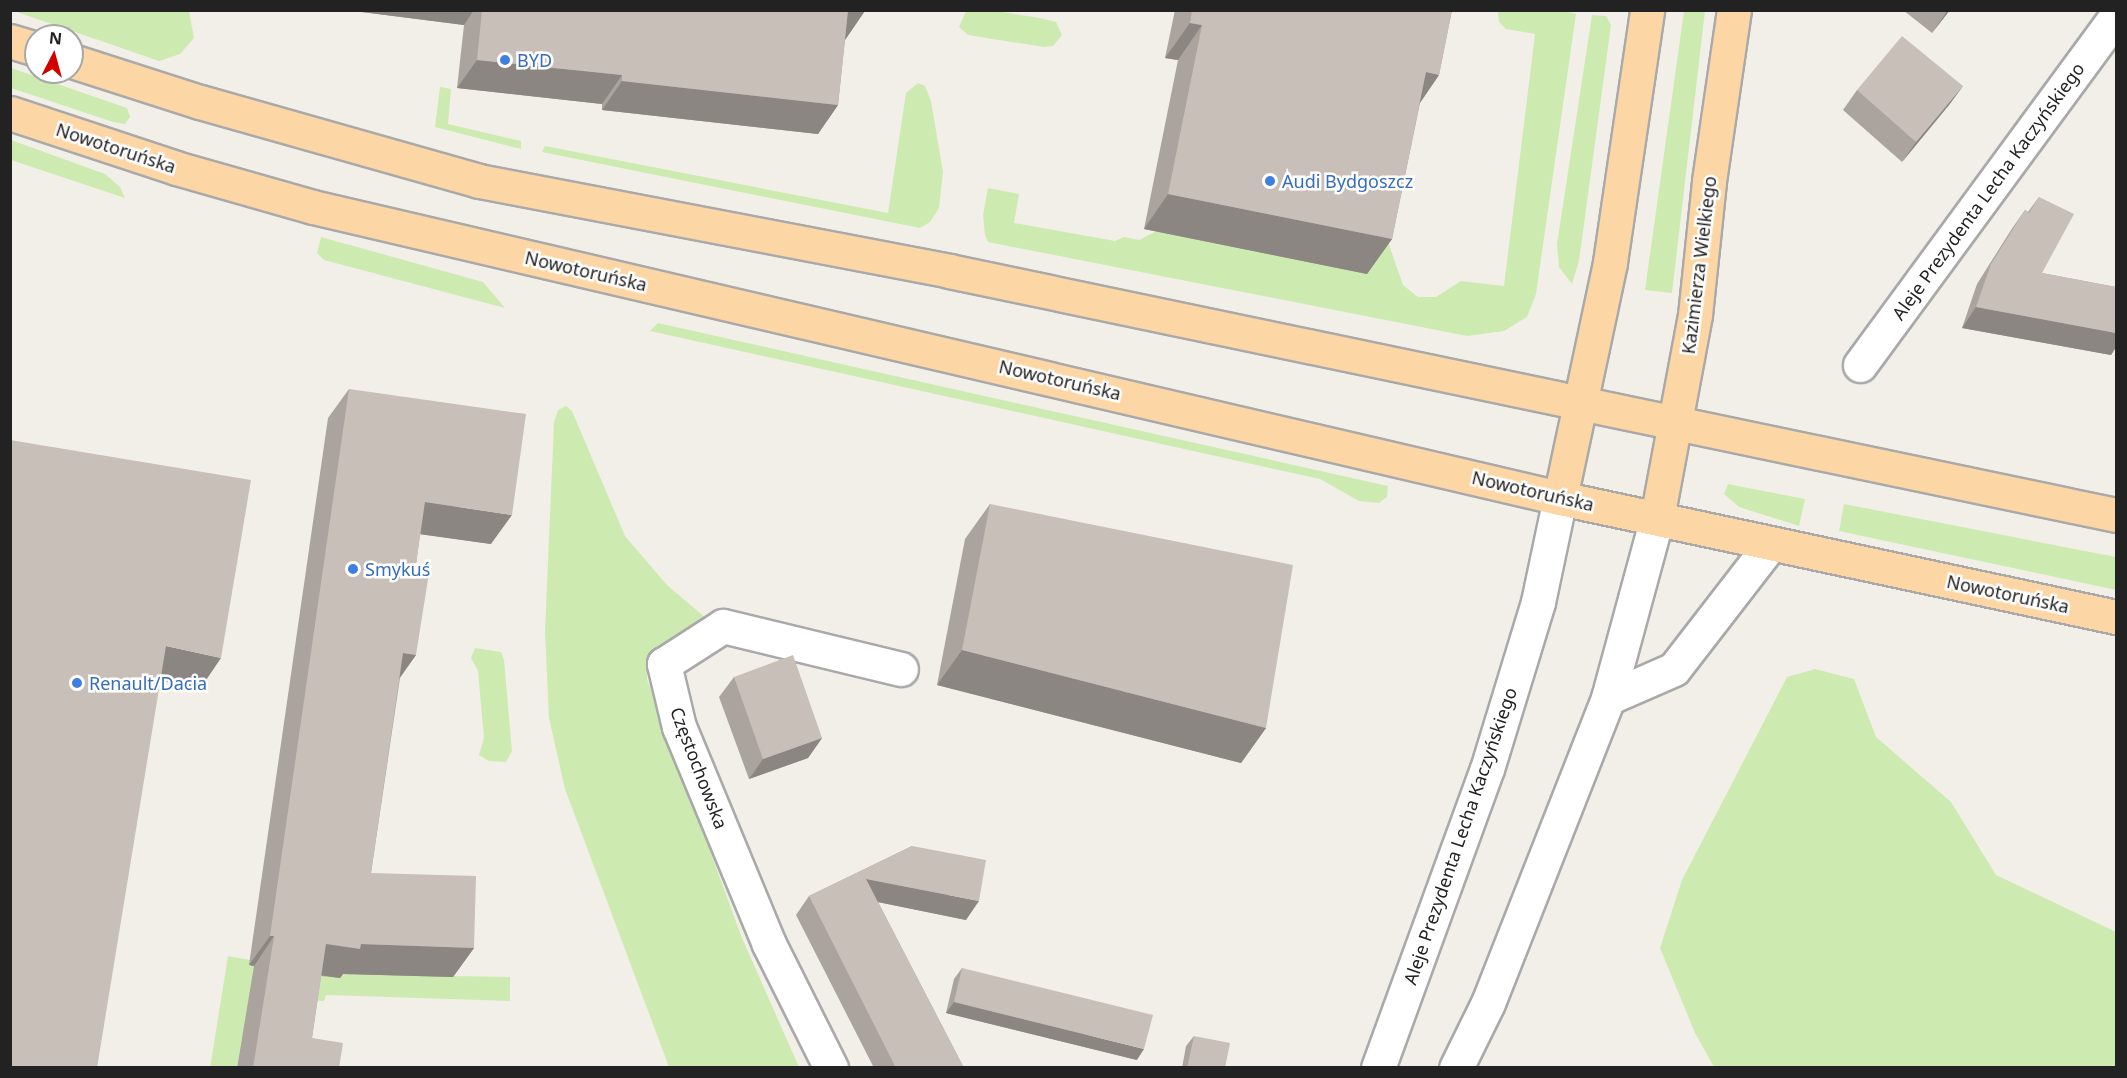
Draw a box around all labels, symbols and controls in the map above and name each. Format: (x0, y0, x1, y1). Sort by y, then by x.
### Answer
north arrow (24, 24, 84, 84)
text: N (48, 26, 63, 50)
place label: BYD (517, 49, 552, 71)
marker: BYD (498, 53, 512, 67)
street label: Aleje Prezydenta Lecha Kaczyńskiego (1887, 58, 2089, 324)
street label: Nowotoruńska (53, 118, 179, 178)
place label: Audi Bydgoszcz (1282, 170, 1413, 192)
marker: Audi Bydgoszcz (1263, 174, 1277, 188)
street label: Kazimierza Wielkiego (1677, 175, 1721, 355)
street label: Nowotoruńska (523, 246, 649, 296)
street label: Nowotoruńska (997, 355, 1123, 405)
street label: Nowotoruńska (1470, 466, 1596, 516)
place label: Smykuś (365, 558, 430, 580)
marker: Smykuś (346, 562, 360, 576)
street label: Nowotoruńska (1945, 570, 2071, 618)
place label: Renault/Dacia (89, 672, 207, 694)
marker: Renault/Dacia (70, 676, 84, 690)
street label: Aleje Prezydenta Lecha Kaczyńskiego (1399, 685, 1521, 987)
street label: Częstochowska (666, 704, 732, 832)

